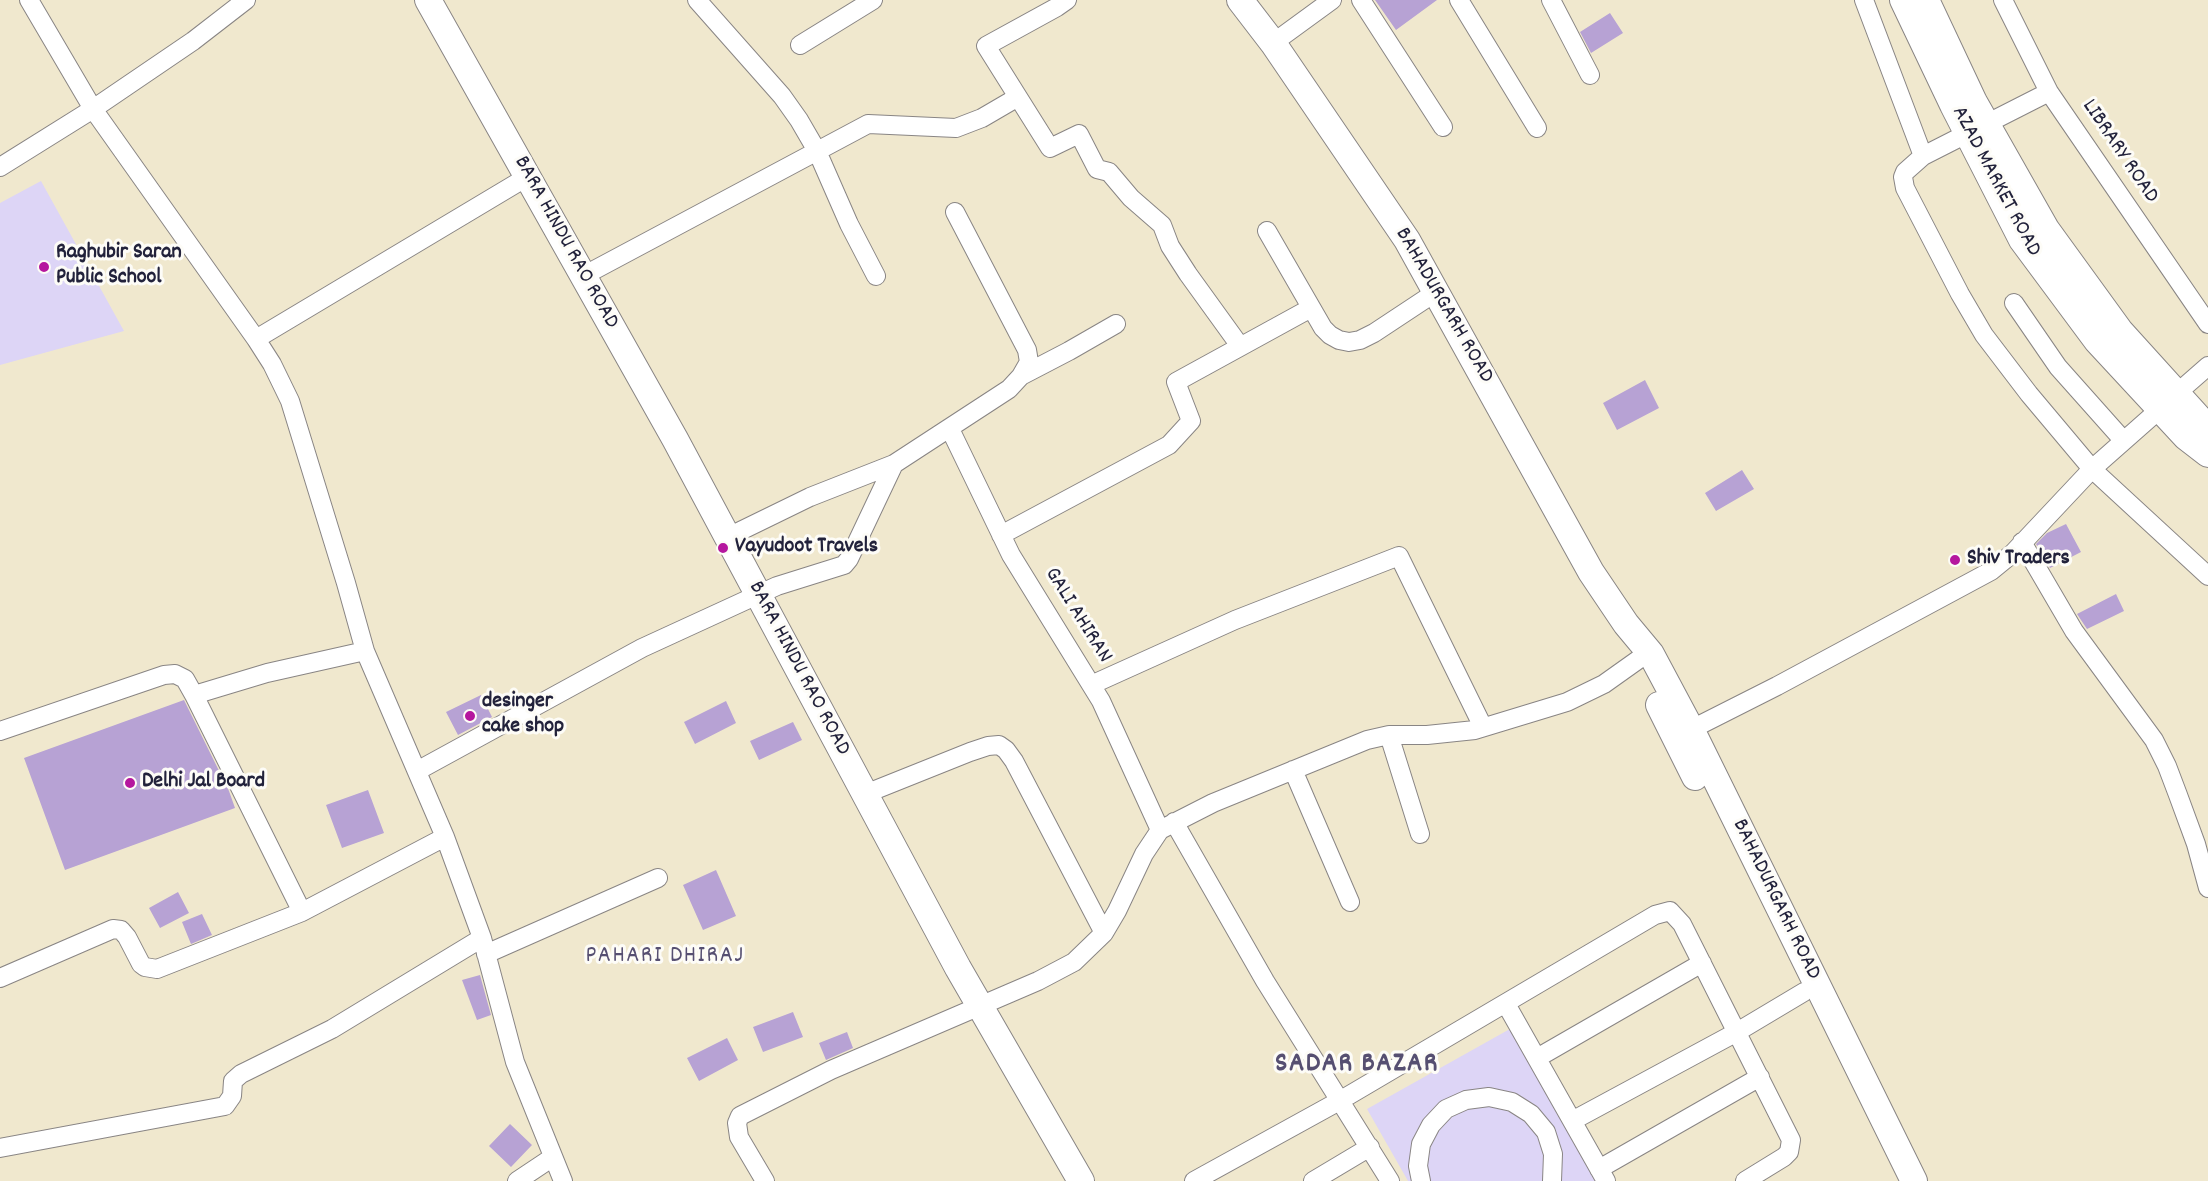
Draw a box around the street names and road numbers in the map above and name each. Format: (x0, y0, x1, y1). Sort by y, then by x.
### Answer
street label: LIBRARY ROAD (2075, 95, 2163, 209)
street label: AZAD MARKET ROAD (1944, 102, 2046, 262)
street label: BARA HINDU RAO ROAD (507, 152, 623, 334)
street label: BAHADURGARH ROAD (1388, 224, 1498, 388)
street label: GALI AHIRAN (1037, 563, 1117, 669)
street label: BARA HINDU RAO ROAD (741, 577, 855, 761)
street label: BAHADURGARH ROAD (1725, 815, 1825, 985)

